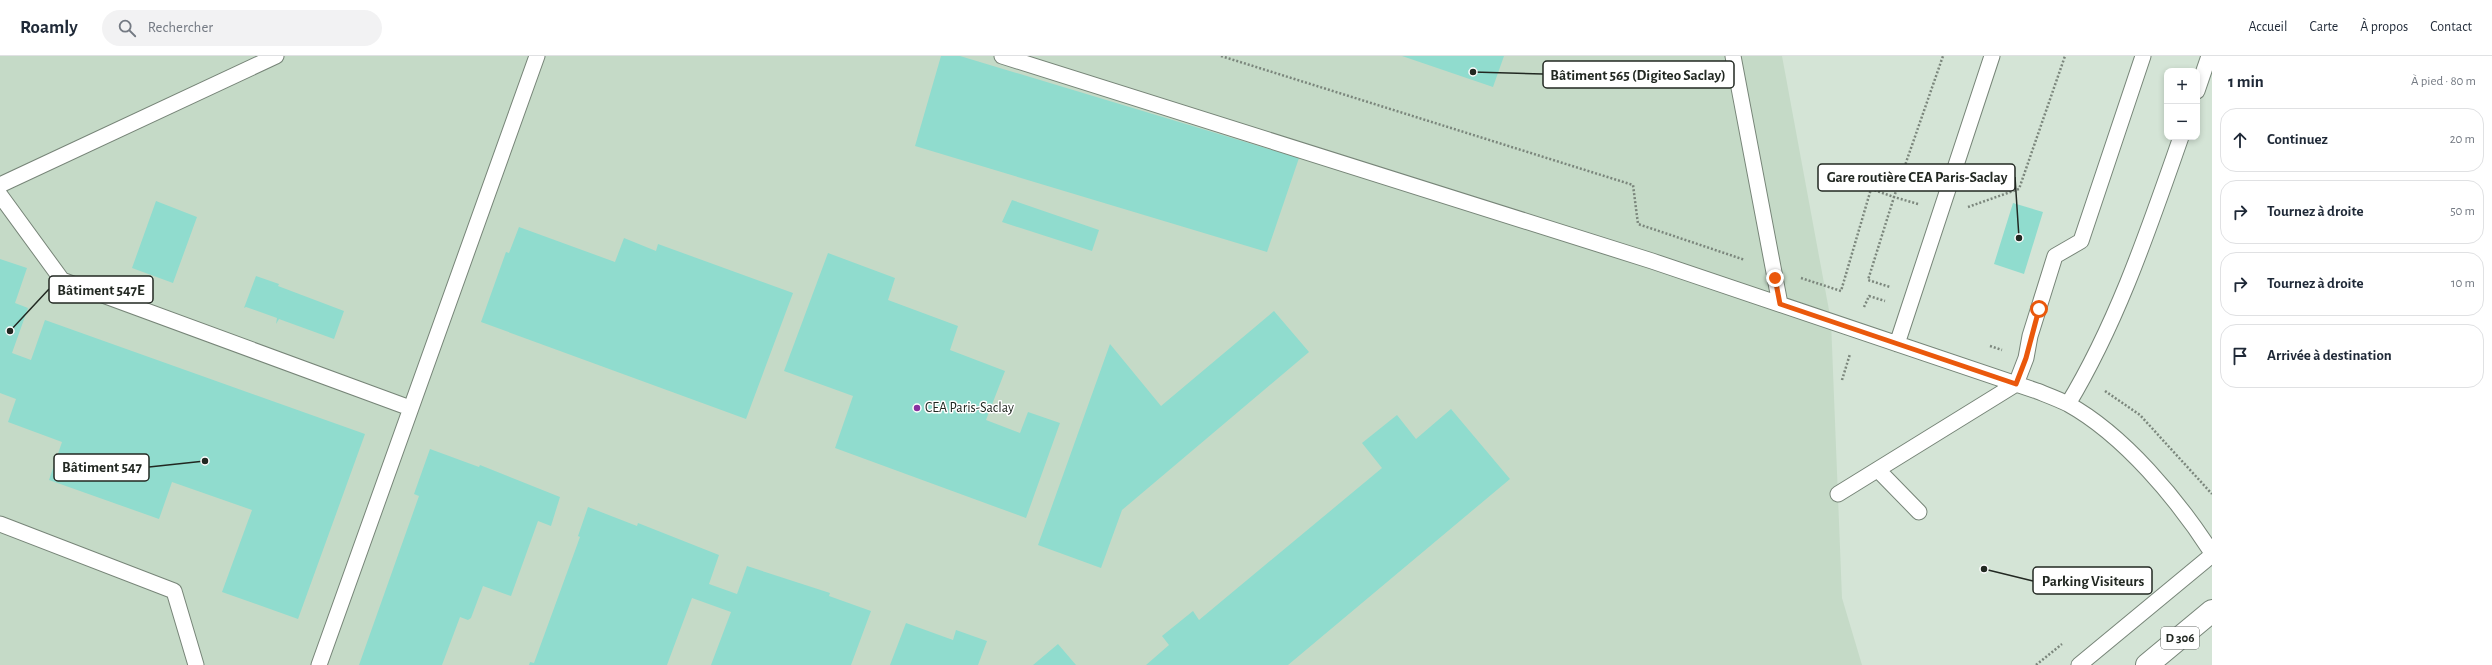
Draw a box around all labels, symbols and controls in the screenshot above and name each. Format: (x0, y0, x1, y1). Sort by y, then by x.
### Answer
search box (102, 10, 382, 46)
icon: search (116, 17, 138, 39)
text: Roamly (20, 18, 78, 37)
text: Rechercher (148, 20, 213, 35)
text: Accueil (2248, 20, 2287, 34)
text: Carte (2309, 20, 2338, 34)
text: À propos (2360, 20, 2408, 34)
text: Contact (2430, 20, 2472, 34)
callout: Bâtiment 565 (Digiteo Saclay) (1543, 61, 1734, 88)
text: Bâtiment 565 (Digiteo Saclay) (1550, 68, 1726, 83)
map controls (2164, 68, 2200, 140)
button: + (2164, 68, 2200, 104)
text: 1 min (2228, 73, 2264, 90)
text: À pied · 80 m (2411, 75, 2476, 88)
button: − (2164, 104, 2200, 140)
icon: ahead (2229, 129, 2251, 151)
text: Continuez (2267, 132, 2328, 147)
text: 20 m (2450, 133, 2475, 146)
callout: Gare routière CEA Paris-Saclay (1818, 164, 2015, 191)
text: Gare routière CEA Paris-Saclay (1827, 170, 2008, 185)
icon: right (2229, 201, 2251, 223)
text: Tournez à droite (2267, 204, 2364, 219)
text: 50 m (2450, 205, 2475, 218)
route end (1766, 269, 1784, 287)
icon: right (2229, 273, 2251, 295)
callout: Bâtiment 547E (49, 276, 153, 303)
text: Tournez à droite (2267, 276, 2364, 291)
text: 10 m (2451, 277, 2475, 290)
text: Bâtiment 547E (57, 283, 145, 298)
route start (2030, 300, 2048, 318)
icon: arrive (2229, 345, 2251, 367)
text: Arrivée à destination (2267, 348, 2392, 363)
place label: CEA Paris-Saclay (925, 401, 1014, 415)
marker: CEA Paris-Saclay (912, 403, 922, 413)
callout: Bâtiment 547 (54, 454, 149, 481)
text: Bâtiment 547 (62, 460, 142, 475)
callout: Parking Visiteurs (2033, 567, 2152, 594)
text: Parking Visiteurs (2042, 574, 2144, 589)
road number: D 306 (2161, 627, 2199, 649)

